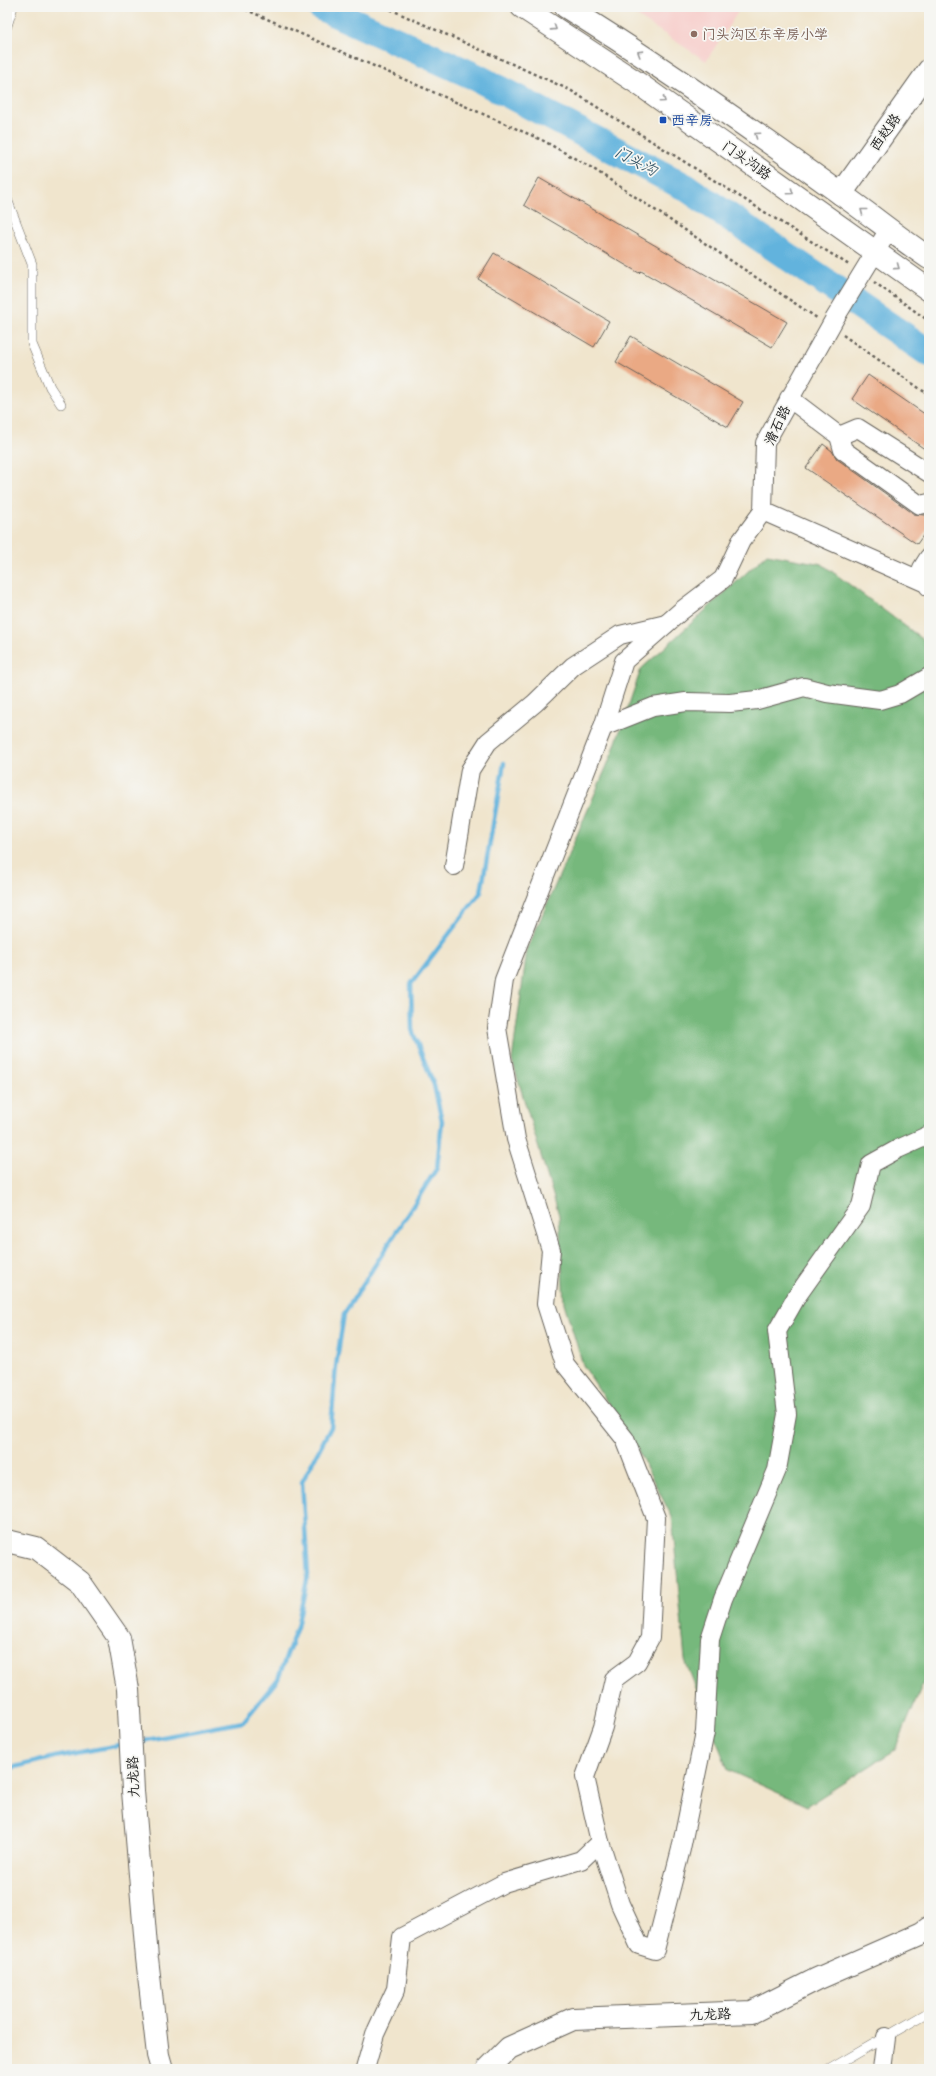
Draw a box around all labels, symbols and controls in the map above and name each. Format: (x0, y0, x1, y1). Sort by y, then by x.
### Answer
one-way arrow (550, 24, 557, 31)
place label: 门头沟区东辛房小学 (702, 26, 828, 46)
marker: 门头沟区东辛房小学 (689, 29, 699, 39)
one-way arrow (637, 50, 644, 57)
one-way arrow (658, 95, 665, 102)
street label: 西赵路 (866, 110, 907, 156)
place label: 西辛房 (671, 112, 713, 132)
marker: 西辛房 (658, 115, 668, 125)
one-way arrow (755, 133, 762, 140)
street label: 门头沟路 (717, 137, 775, 186)
water label: 门头沟 (610, 142, 662, 184)
one-way arrow (787, 187, 794, 194)
one-way arrow (860, 209, 867, 216)
one-way arrow (893, 263, 900, 270)
street label: 滑石路 (761, 403, 797, 449)
street label: 九龙路 (124, 1755, 146, 1798)
street label: 九龙路 (689, 2005, 731, 2027)

